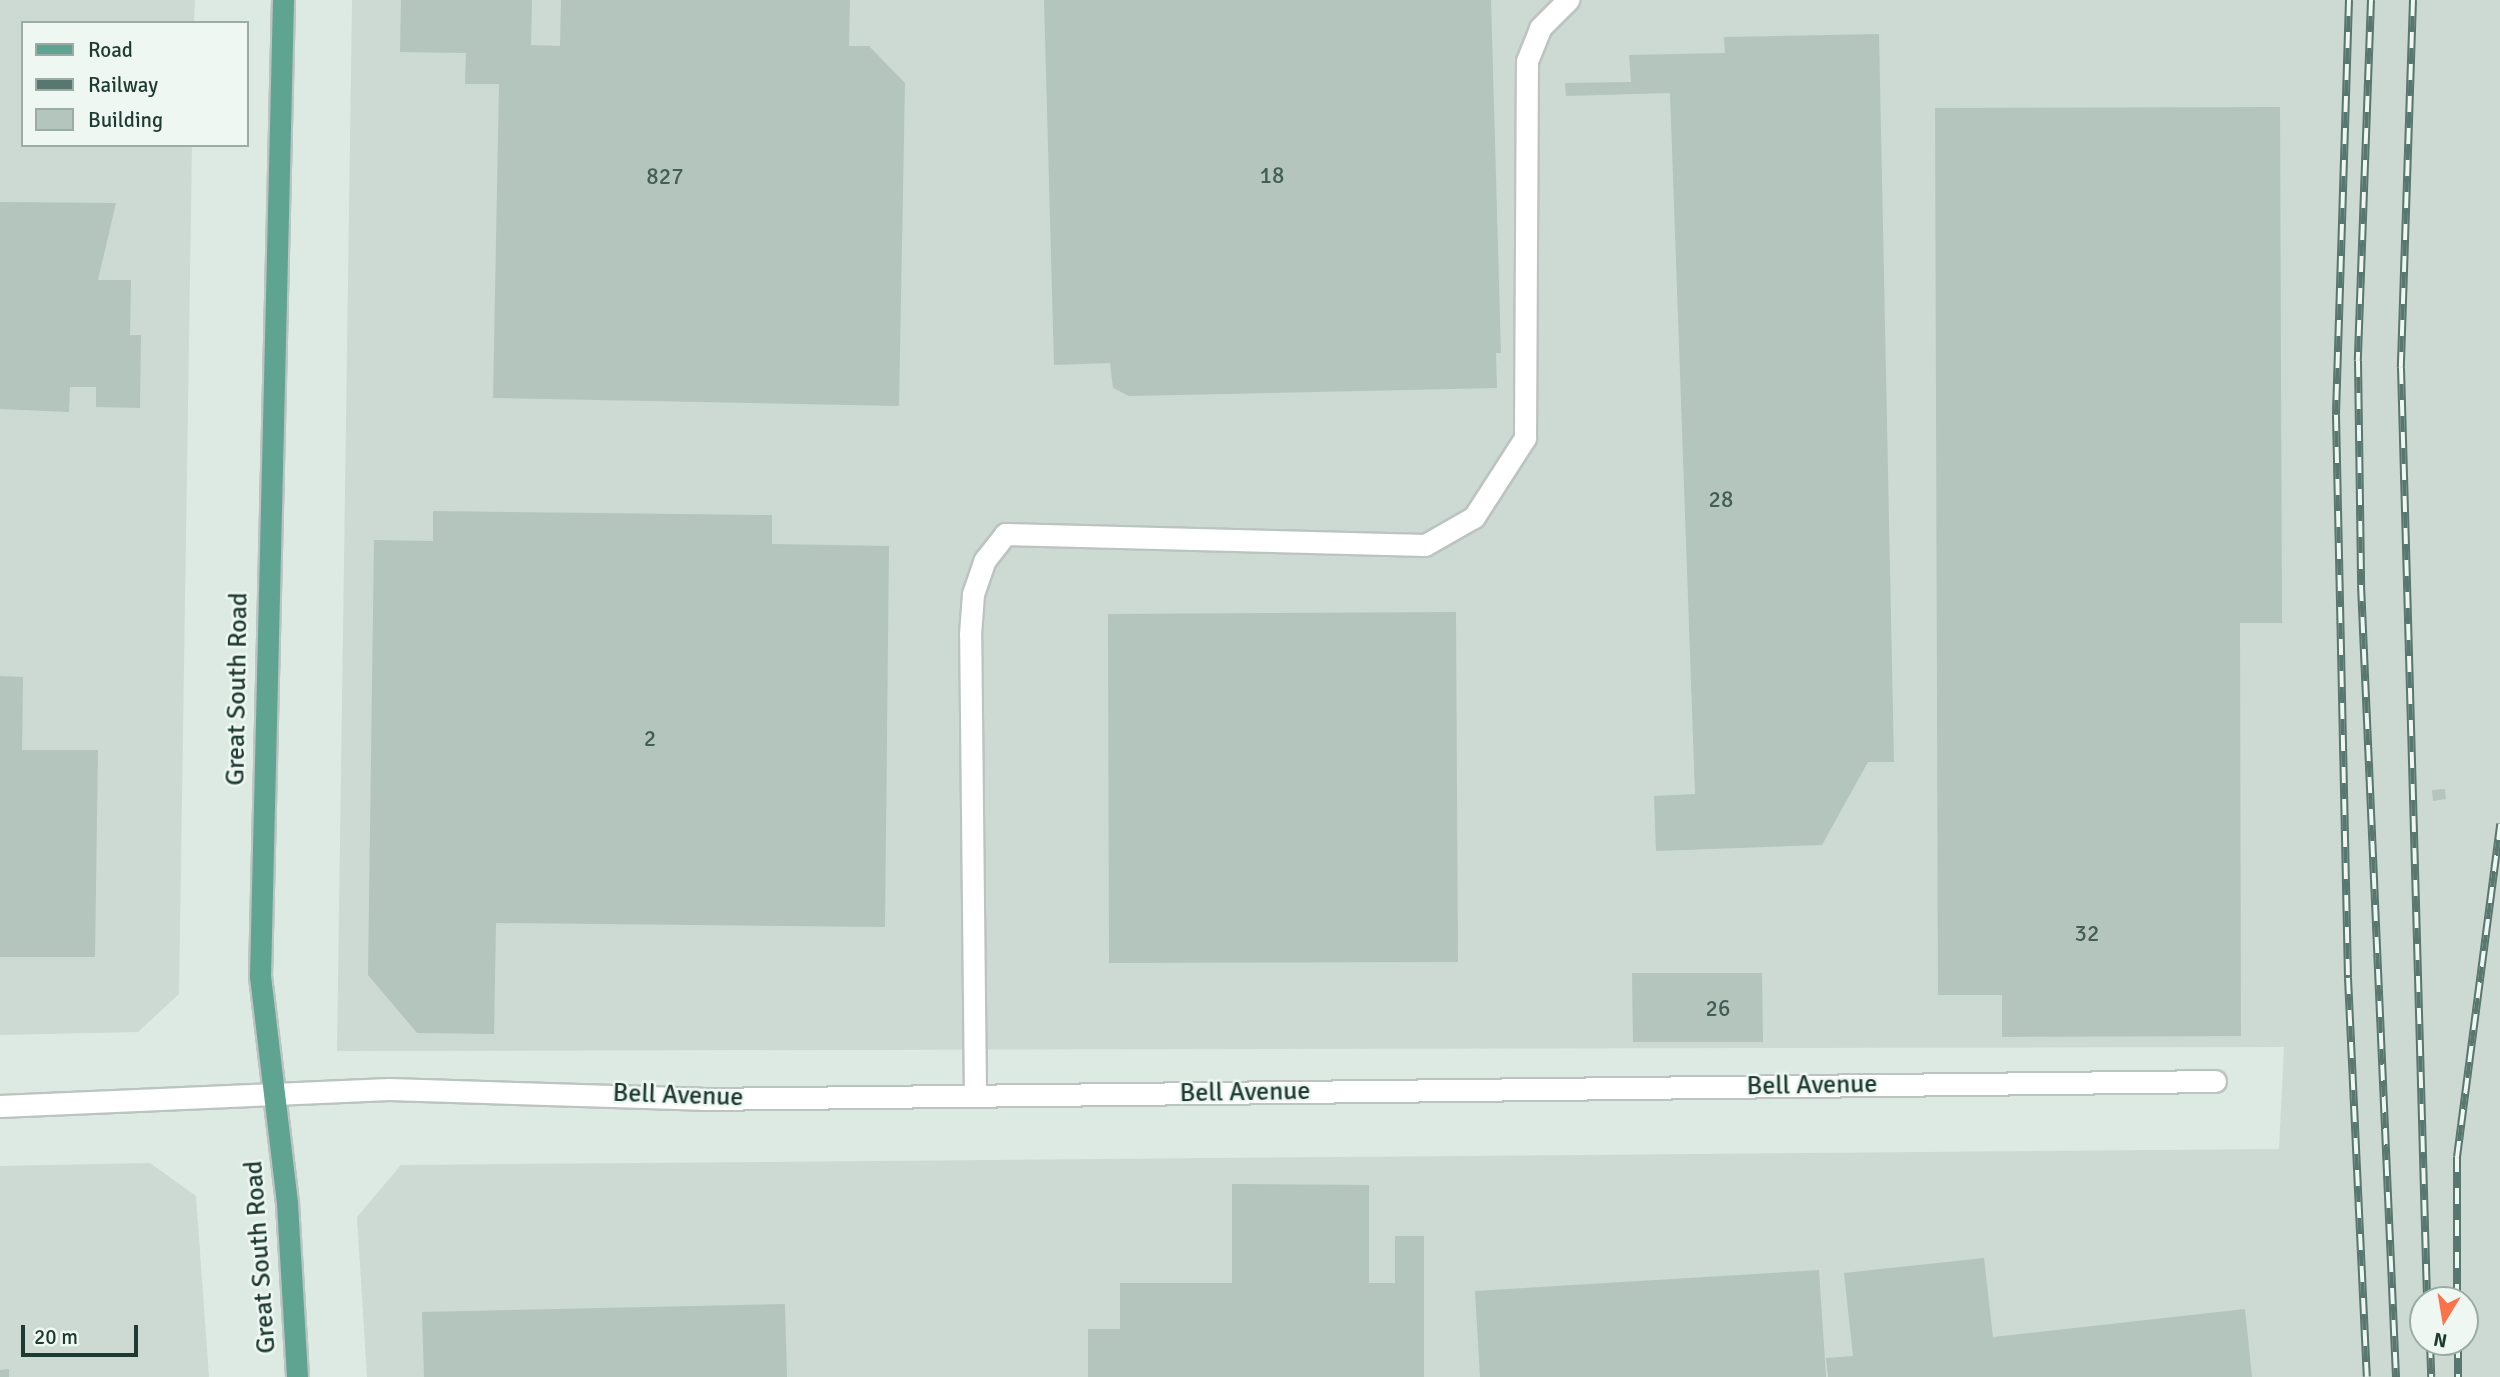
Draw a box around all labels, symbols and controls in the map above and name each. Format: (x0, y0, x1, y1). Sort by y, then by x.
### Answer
legend (21, 21, 248, 147)
text: Road (88, 37, 133, 63)
text: Railway (88, 72, 158, 98)
text: Building (88, 107, 163, 133)
house number: 18 (1260, 162, 1284, 190)
house number: 827 (646, 163, 684, 191)
house number: 28 (1709, 486, 1733, 514)
street label: Great South Road (221, 592, 255, 786)
house number: 2 (644, 725, 656, 753)
house number: 32 (2075, 920, 2099, 948)
house number: 26 (1706, 995, 1730, 1023)
street label: Bell Avenue (1746, 1069, 1878, 1103)
street label: Bell Avenue (1179, 1076, 1311, 1110)
street label: Bell Avenue (612, 1078, 744, 1114)
street label: Great South Road (239, 1159, 283, 1355)
north arrow (2409, 1286, 2479, 1356)
scale bar (24, 1310, 142, 1354)
text: 20 m (34, 1324, 78, 1350)
text: N (2432, 1327, 2449, 1353)

